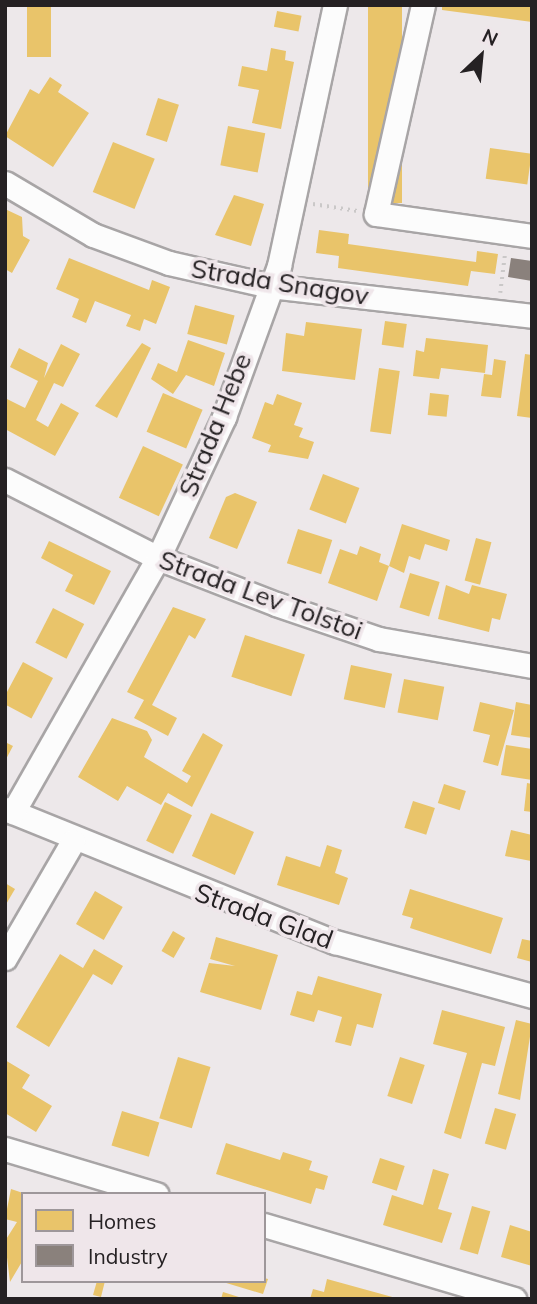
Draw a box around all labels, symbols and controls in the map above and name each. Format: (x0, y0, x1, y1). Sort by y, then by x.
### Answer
north arrow (446, 21, 516, 91)
text: N (478, 23, 502, 51)
street label: Strada Snagov (189, 253, 371, 311)
street label: Strada Hebe (172, 349, 258, 501)
street label: Strada Lev Tolstoi (155, 544, 367, 646)
street label: Strada Glad (191, 877, 337, 955)
legend (21, 1192, 266, 1283)
text: Homes (88, 1208, 156, 1234)
text: Industry (88, 1243, 168, 1269)

